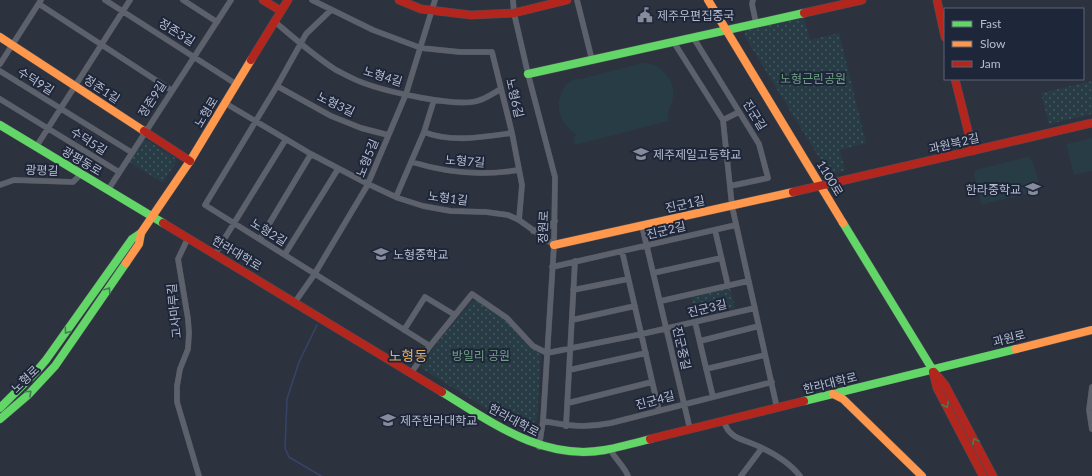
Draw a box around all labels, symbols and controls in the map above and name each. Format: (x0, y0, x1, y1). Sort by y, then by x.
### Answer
public building icon: 제주우편집중국 (636, 6, 654, 24)
place label: 제주우편집중국 (657, 8, 734, 23)
legend (944, 8, 1084, 80)
street label: 정존3길 (156, 15, 198, 49)
text: Fast (980, 16, 1002, 31)
text: Slow (980, 36, 1006, 51)
text: Jam (980, 56, 1001, 71)
street label: 노형4길 (362, 63, 404, 89)
street label: 수덕9길 (15, 64, 57, 98)
park label: 노형근린공원 (780, 71, 846, 86)
street label: 정존1길 (81, 72, 123, 106)
street label: 노형6길 (503, 77, 527, 119)
street label: 정존9길 (135, 78, 169, 120)
street label: 노형3길 (315, 89, 357, 119)
street label: 노형로 (191, 94, 221, 130)
street label: 진군길 (740, 97, 770, 133)
street label: 수덕5길 (68, 124, 110, 158)
street label: 과원북2길 (927, 130, 981, 156)
street label: 노형5길 (353, 137, 381, 179)
street label: 광평동로 (59, 143, 105, 179)
school or university icon: 제주제일고등학교 (632, 145, 650, 163)
place label: 제주제일고등학교 (653, 147, 741, 162)
street label: 노형7길 (444, 152, 486, 170)
street label: 1100로 (814, 157, 846, 199)
street label: 광평길 (25, 162, 59, 178)
school or university icon: 한라중학교 (1024, 180, 1042, 198)
place label: 한라중학교 (966, 182, 1021, 197)
street label: 노형1길 (427, 188, 469, 208)
street label: 진군1길 (664, 192, 706, 216)
street label: 정원로 (535, 210, 551, 244)
street label: 노형2길 (248, 215, 290, 249)
street label: 진군2길 (645, 218, 687, 242)
street label: 한라대학로 (209, 232, 265, 274)
school or university icon: 노형중학교 (372, 245, 390, 263)
place label: 노형중학교 (393, 247, 448, 262)
street label: 고사마루길 (164, 283, 184, 339)
one-way arrow (103, 287, 110, 294)
street label: 진군3길 (686, 296, 728, 320)
street label: 진군중길 (670, 325, 694, 371)
one-way arrow (64, 326, 71, 333)
street label: 과원로 (991, 327, 1027, 349)
district label: 노형동 (389, 347, 427, 364)
park label: 방일리 공원 (452, 348, 510, 363)
street label: 노형로 (8, 362, 42, 396)
street label: 한라대학로 (801, 369, 859, 397)
street label: 진군4길 (634, 388, 676, 412)
one-way arrow (25, 391, 32, 398)
street label: 한라대학로 (486, 400, 542, 440)
one-way arrow (941, 401, 949, 408)
school or university icon: 제주한라대학교 (379, 411, 397, 429)
place label: 제주한라대학교 (400, 413, 477, 428)
one-way arrow (972, 438, 980, 446)

